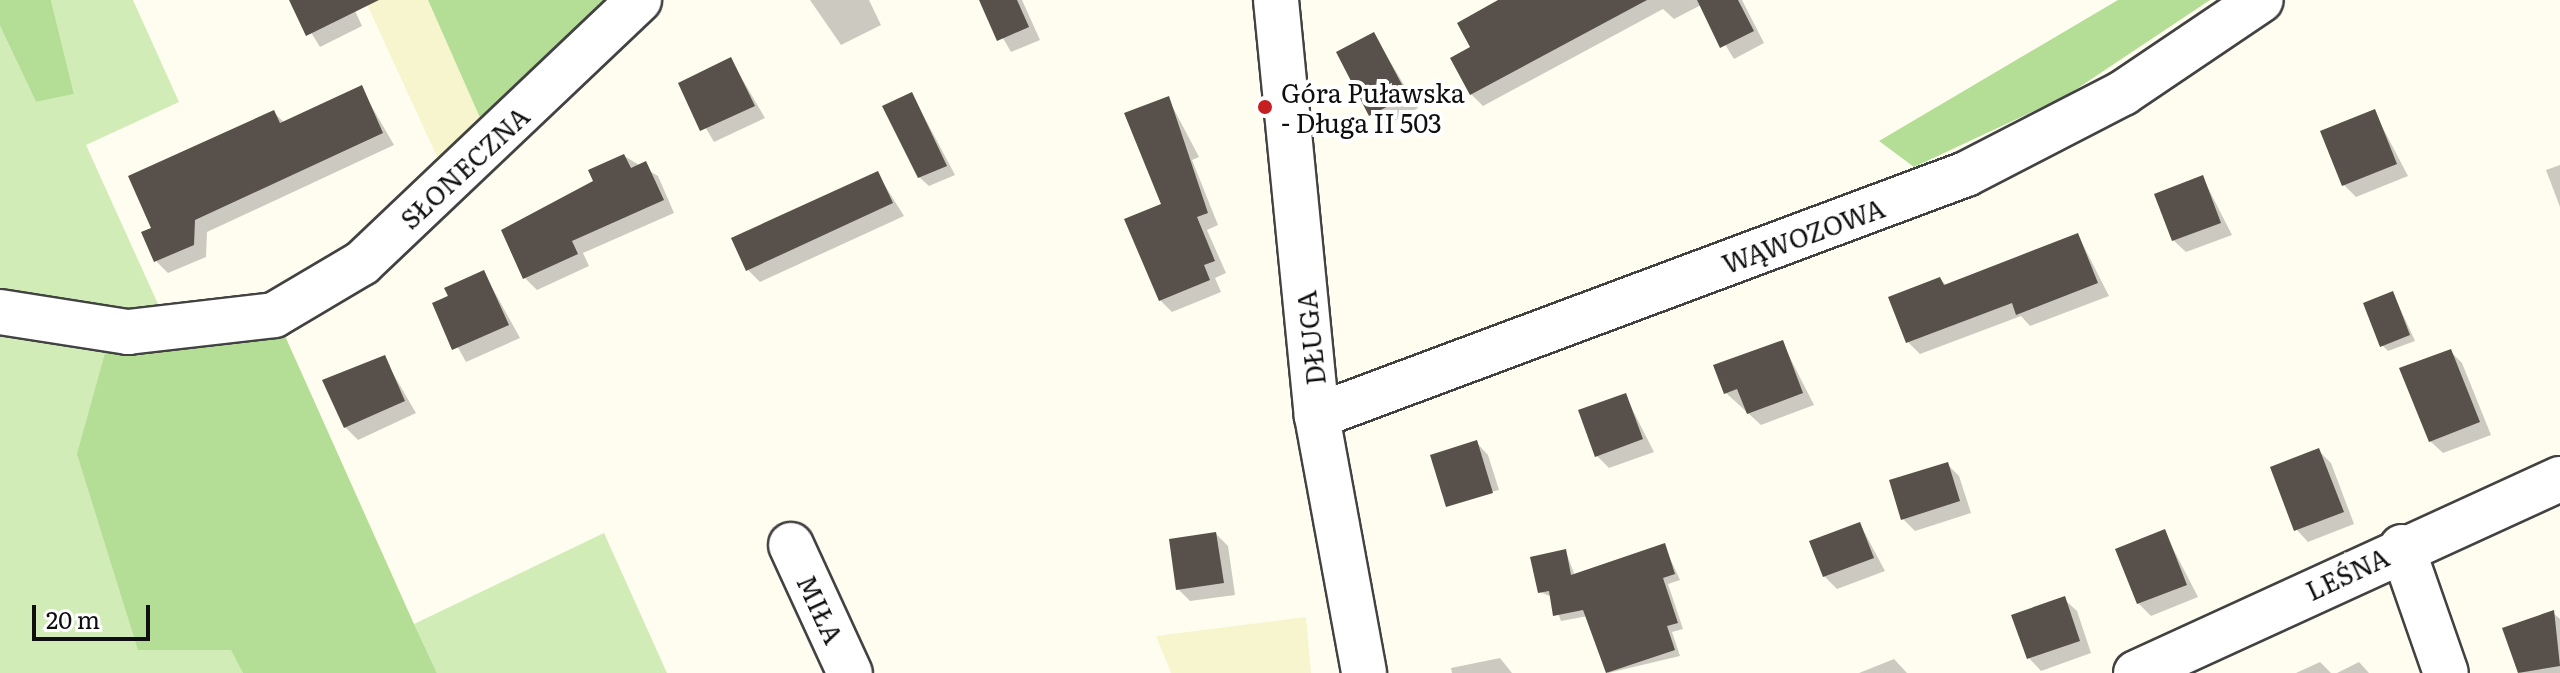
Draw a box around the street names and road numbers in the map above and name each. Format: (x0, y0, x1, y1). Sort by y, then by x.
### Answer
street label: SŁONECZNA (393, 100, 535, 234)
street label: WĄWOZOWA (1718, 191, 1888, 279)
street label: DŁUGA (1290, 289, 1330, 387)
street label: LEŚNA (2300, 540, 2394, 606)
street label: MIŁA (792, 570, 850, 648)

